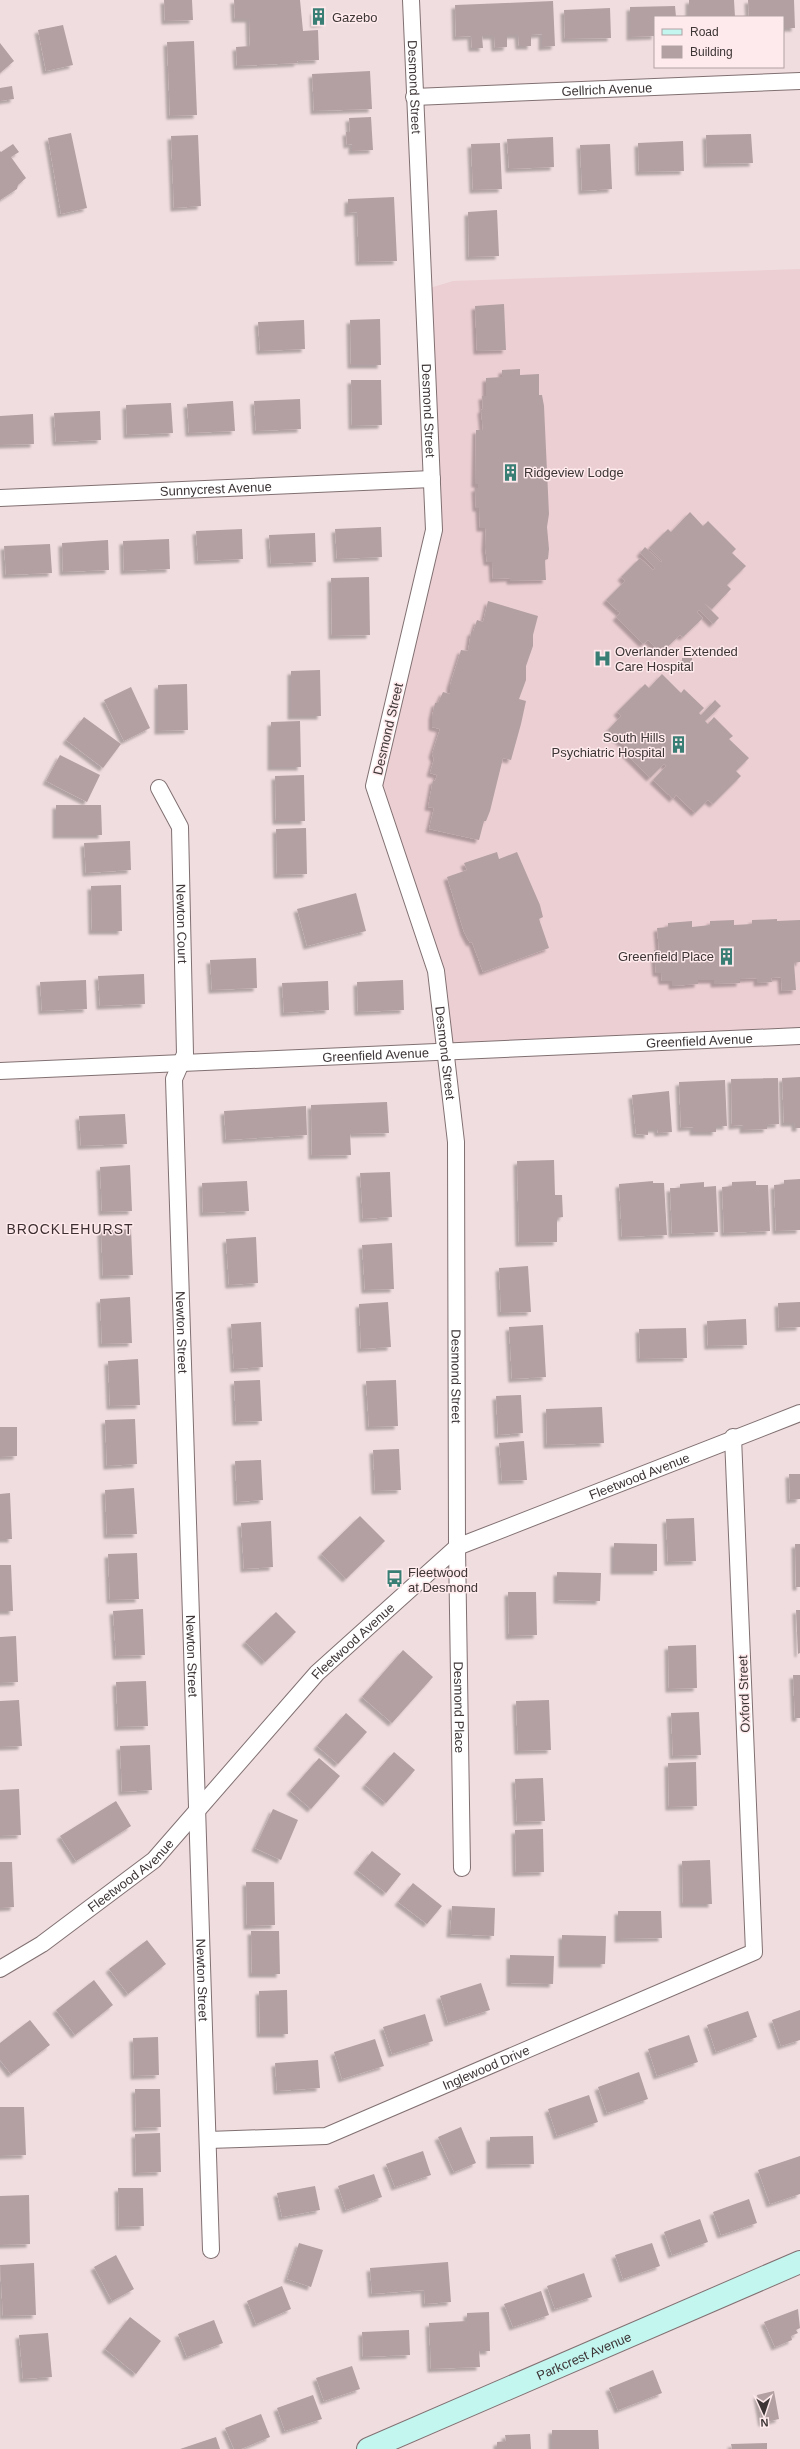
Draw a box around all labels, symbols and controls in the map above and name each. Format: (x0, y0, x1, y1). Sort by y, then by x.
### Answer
building icon: Gazebo (309, 7, 329, 27)
place label: Gazebo (332, 10, 378, 25)
legend (654, 16, 784, 68)
text: Road (690, 25, 719, 39)
street label: Desmond Street (405, 40, 424, 135)
text: Building (690, 45, 733, 59)
street label: Gellrich Avenue (561, 80, 653, 98)
street label: Desmond Street (419, 363, 438, 458)
building icon: Ridgeview Lodge (501, 462, 521, 482)
place label: Ridgeview Lodge (524, 465, 624, 480)
street label: Sunnycrest Avenue (160, 479, 272, 498)
place label: Overlander Extended Care Hospital (615, 644, 738, 674)
hospital icon: Overlander Extended Care Hospital (592, 648, 612, 668)
street label: Desmond Street (370, 681, 406, 776)
place label: South Hills Psychiatric Hospital (552, 730, 665, 760)
building icon: South Hills Psychiatric Hospital (668, 734, 688, 754)
street label: Newton Court (174, 884, 191, 964)
building icon: Greenfield Place (717, 946, 737, 966)
place label: Greenfield Place (618, 949, 714, 964)
street label: Desmond Street (433, 1005, 459, 1101)
street label: Greenfield Avenue (646, 1031, 753, 1050)
street label: Greenfield Avenue (322, 1045, 429, 1064)
district label: BROCKLEHURST (6, 1221, 134, 1237)
street label: Newton Street (173, 1291, 191, 1374)
street label: Desmond Street (449, 1329, 464, 1424)
street label: Fleetwood Avenue (587, 1449, 692, 1502)
place label: Fleetwood at Desmond (408, 1565, 478, 1595)
bus stop icon: Fleetwood at Desmond (385, 1569, 405, 1589)
street label: Fleetwood Avenue (308, 1600, 397, 1682)
street label: Newton Street (183, 1615, 201, 1698)
street label: Oxford Street (735, 1655, 753, 1733)
street label: Desmond Place (451, 1661, 468, 1753)
street label: Fleetwood Avenue (84, 1836, 176, 1915)
street label: Newton Street (194, 1938, 211, 2022)
street label: Inglewood Drive (440, 2042, 532, 2093)
street label: Parkcrest Avenue (534, 2329, 633, 2383)
north arrow (744, 2393, 784, 2433)
text: N (760, 2417, 769, 2429)

